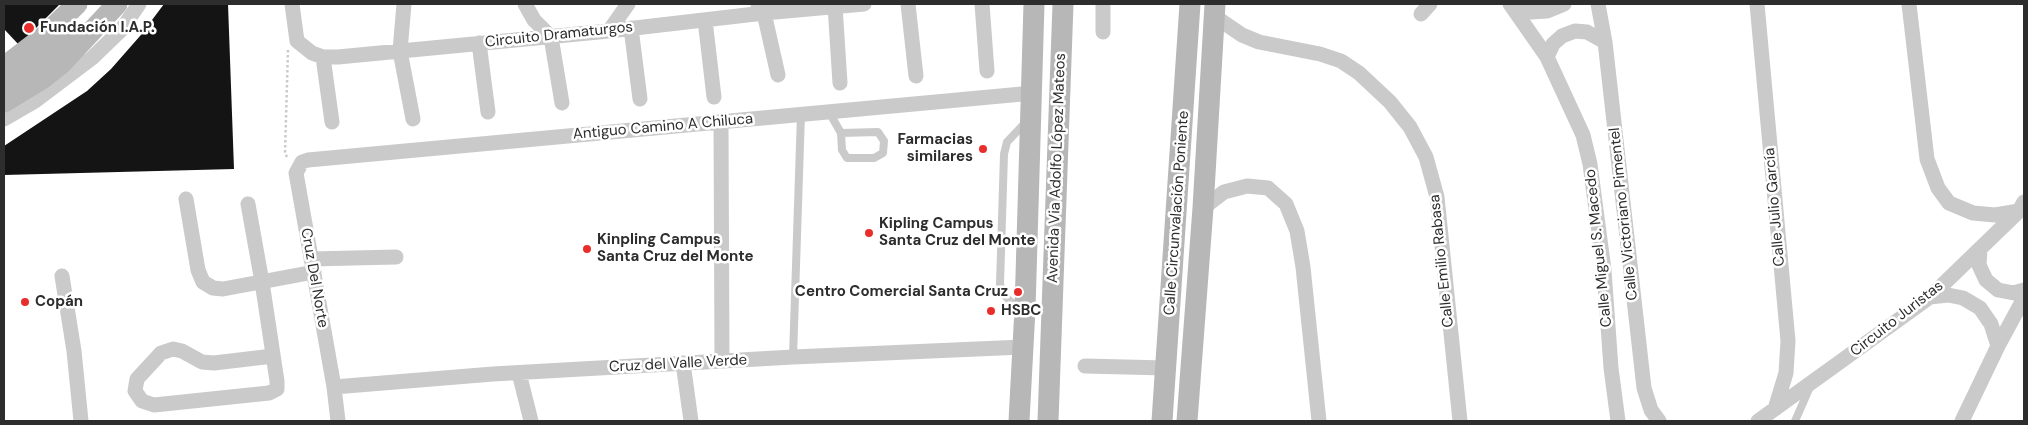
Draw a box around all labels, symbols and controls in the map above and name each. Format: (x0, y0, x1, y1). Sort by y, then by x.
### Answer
street label: Circuito Dramaturgos (484, 18, 634, 52)
place label: Fundación I.A.P. (40, 19, 155, 37)
marker: Fundación I.A.P. (22, 21, 36, 35)
street label: Avenida Via Adolfo López Mateos (1044, 53, 1070, 283)
street label: Antiguo Camino A Chiluca (572, 110, 754, 144)
street label: Calle Circunvalación Poniente (1161, 110, 1193, 316)
street label: Calle Victoriano Pimentel (1606, 127, 1642, 301)
place label: Farmacias similares (897, 131, 973, 166)
marker: Farmacias similares (977, 143, 989, 155)
street label: Calle Julio García (1761, 147, 1789, 267)
street label: Calle Miguel S. Macedo (1582, 168, 1616, 328)
street label: Calle Emilio Rabasa (1426, 194, 1458, 328)
place label: Kipling Campus Santa Cruz del Monte (879, 215, 1036, 250)
street label: Cruz Del Norte (296, 227, 332, 329)
marker: Kipling Campus Santa Cruz del Monte (863, 227, 875, 239)
place label: Kinpling Campus Santa Cruz del Monte (597, 231, 754, 266)
marker: Kinpling Campus Santa Cruz del Monte (581, 243, 593, 255)
street label: Circuito Juristas (1847, 277, 1947, 361)
place label: Centro Comercial Santa Cruz (795, 283, 1008, 301)
marker: Centro Comercial Santa Cruz (1012, 286, 1024, 298)
place label: Copán (35, 293, 83, 311)
marker: Copán (19, 296, 31, 308)
place label: HSBC (1001, 302, 1041, 320)
marker: HSBC (985, 305, 997, 317)
street label: Cruz del Valle Verde (608, 351, 748, 377)

